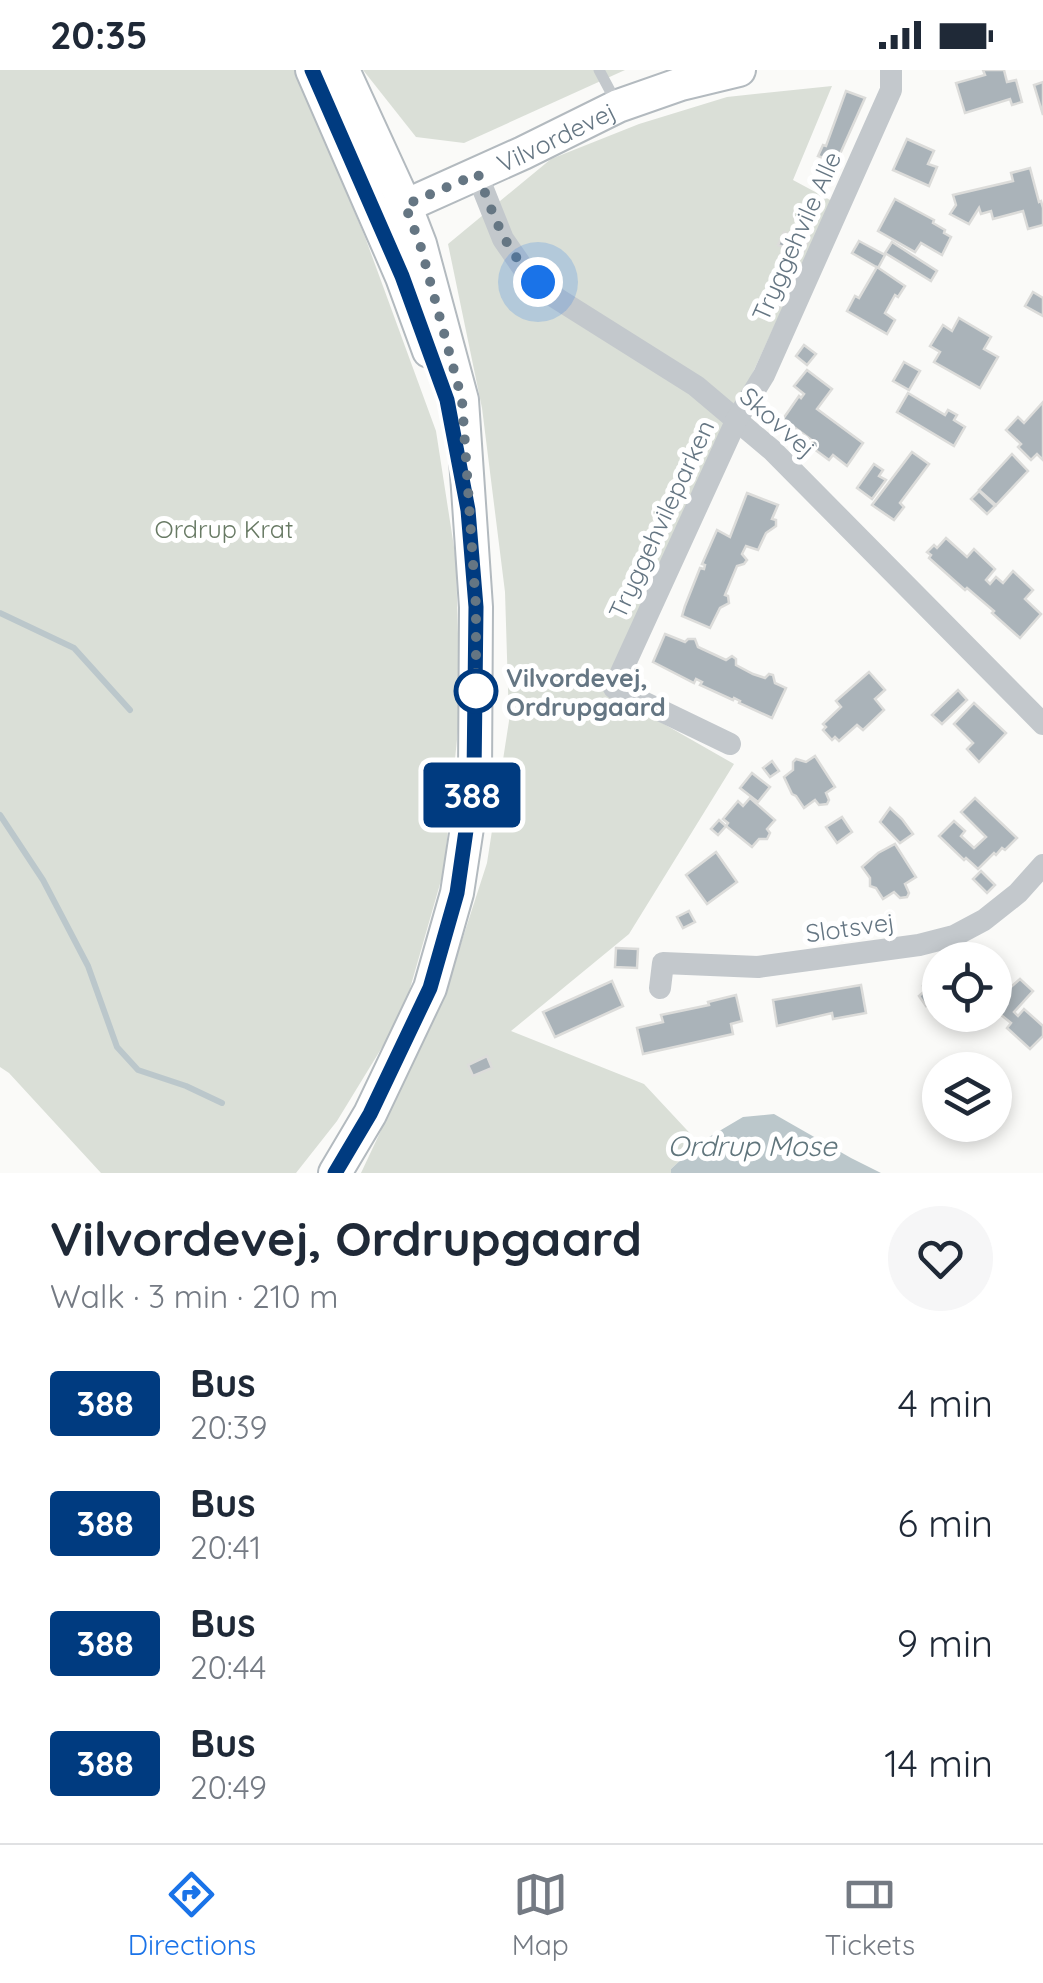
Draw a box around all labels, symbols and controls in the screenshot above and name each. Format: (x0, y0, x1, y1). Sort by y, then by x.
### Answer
text: 20:35 (50, 11, 148, 59)
street label: Vilvordevej (492, 95, 620, 178)
street label: Tryggehvile Alle (745, 146, 847, 326)
your location (513, 257, 563, 307)
street label: Skovvej (734, 380, 822, 464)
street label: Tryggehvileparken (601, 415, 721, 623)
park label: Ordrup Krat (155, 513, 293, 544)
place label: Vilvordevej, Ordrupgaard (506, 662, 666, 722)
marker: Vilvordevej, Ordrupgaard (455, 670, 497, 712)
line badge: 388 (414, 762, 530, 828)
text: 388 (443, 773, 501, 817)
street label: Slotsvej (804, 905, 896, 949)
map controls (922, 942, 1012, 1142)
button: locate (922, 942, 1012, 1032)
button: layers (922, 1052, 1012, 1142)
water label: Ordrup Mose (668, 1128, 838, 1163)
button: heart (888, 1206, 993, 1311)
text: Vilvordevej, Ordrupgaard (50, 1208, 642, 1268)
text: Walk · 3 min · 210 m (50, 1276, 338, 1316)
text: Bus (190, 1359, 256, 1407)
text: 4 min (898, 1379, 993, 1427)
text: 388 (76, 1381, 134, 1425)
text: 20:39 (190, 1407, 267, 1447)
text: Bus (190, 1479, 256, 1527)
text: 6 min (897, 1499, 993, 1547)
text: 388 (76, 1501, 134, 1545)
text: 20:41 (190, 1527, 261, 1567)
text: Bus (190, 1599, 256, 1647)
text: 9 min (897, 1619, 993, 1667)
text: 388 (76, 1621, 134, 1665)
text: 20:44 (190, 1647, 266, 1687)
text: Bus (190, 1719, 256, 1767)
text: 14 min (884, 1739, 993, 1787)
text: 388 (76, 1741, 134, 1785)
text: 20:49 (190, 1767, 267, 1807)
tab: Directions (128, 1867, 256, 1962)
tab: Map (512, 1867, 569, 1962)
tab: Tickets (824, 1867, 915, 1962)

